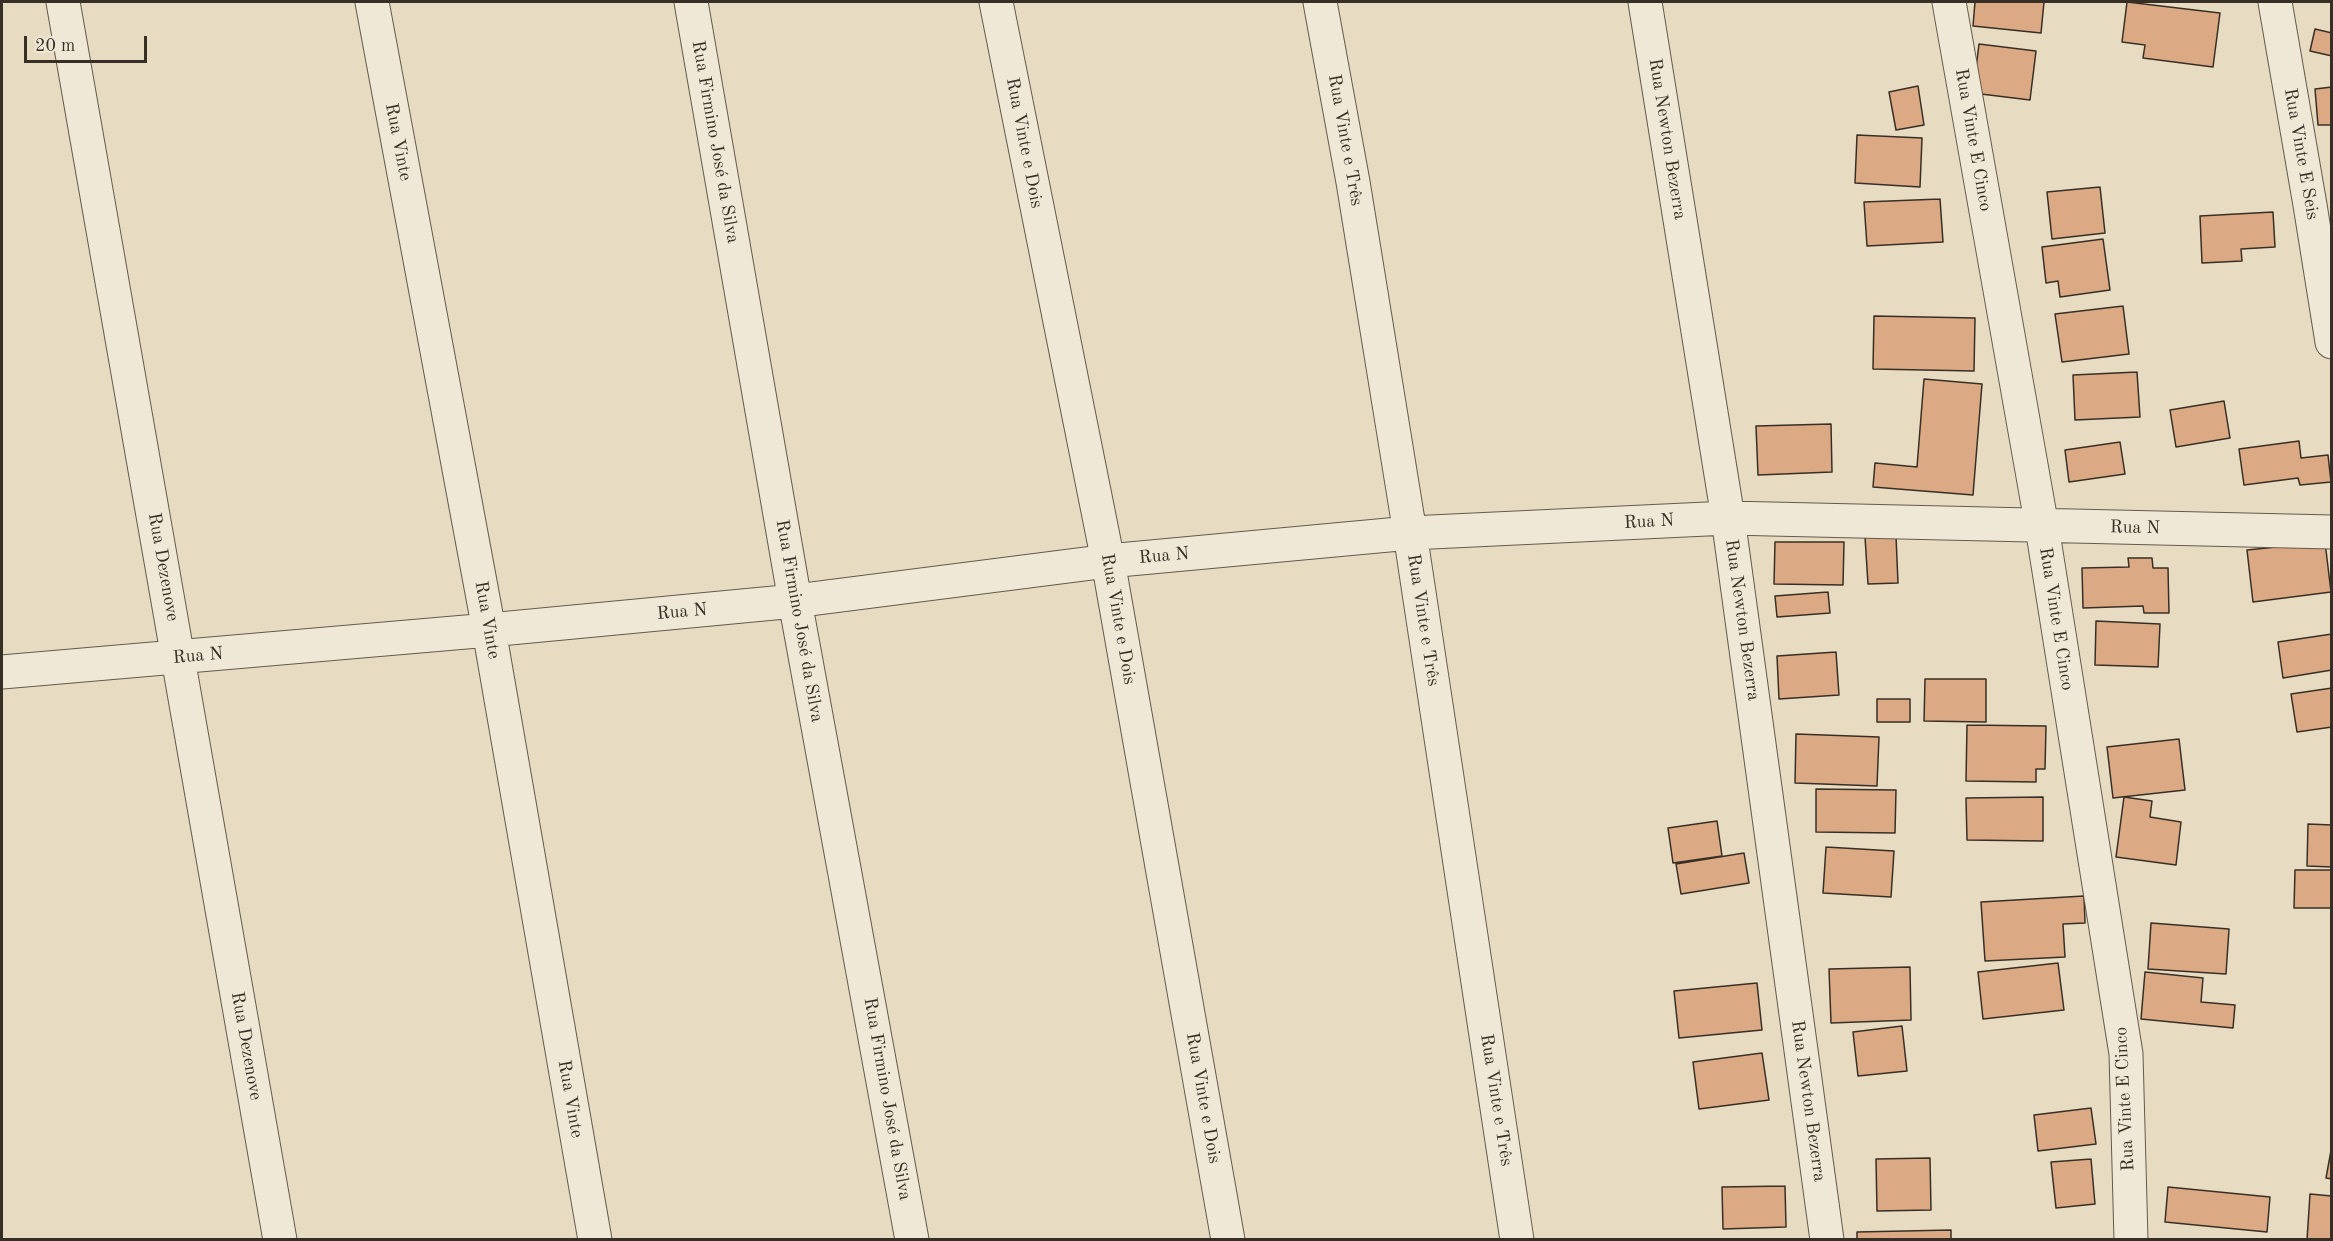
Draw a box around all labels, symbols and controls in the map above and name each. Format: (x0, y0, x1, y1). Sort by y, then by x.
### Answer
scale bar (27, 24, 150, 62)
text: 20 m (35, 37, 75, 55)
street label: Rua Firmino José da Silva (687, 39, 743, 245)
street label: Rua Newton Bezerra (1644, 57, 1690, 221)
street label: Rua Vinte E Cinco (1950, 67, 1996, 213)
street label: Rua Vinte e Três (1323, 72, 1367, 208)
street label: Rua Vinte e Dois (1001, 76, 1047, 210)
street label: Rua Vinte E Seis (2279, 86, 2323, 222)
street label: Rua Vinte (380, 101, 416, 183)
street label: Rua N (1623, 510, 1675, 534)
street label: Rua Dezenove (143, 511, 183, 623)
street label: Rua N (2110, 517, 2160, 539)
street label: Rua Firmino José da Silva (771, 518, 827, 724)
street label: Rua Newton Bezerra (1720, 538, 1764, 702)
street label: Rua N (1138, 543, 1190, 569)
street label: Rua Vinte E Cinco (2034, 546, 2078, 692)
street label: Rua Vinte e Dois (1096, 552, 1140, 686)
street label: Rua Vinte e Três (1402, 552, 1444, 688)
street label: Rua Vinte (470, 579, 504, 661)
street label: Rua N (656, 599, 708, 625)
street label: Rua N (172, 643, 224, 669)
street label: Rua Dezenove (226, 990, 266, 1102)
street label: Rua Firmino José da Silva (859, 996, 915, 1202)
street label: Rua Newton Bezerra (1786, 1019, 1830, 1183)
street label: Rua Vinte E Cinco (2110, 1026, 2140, 1172)
street label: Rua Vinte e Dois (1181, 1031, 1225, 1165)
street label: Rua Vinte e Três (1475, 1032, 1517, 1168)
street label: Rua Vinte (553, 1058, 587, 1140)

